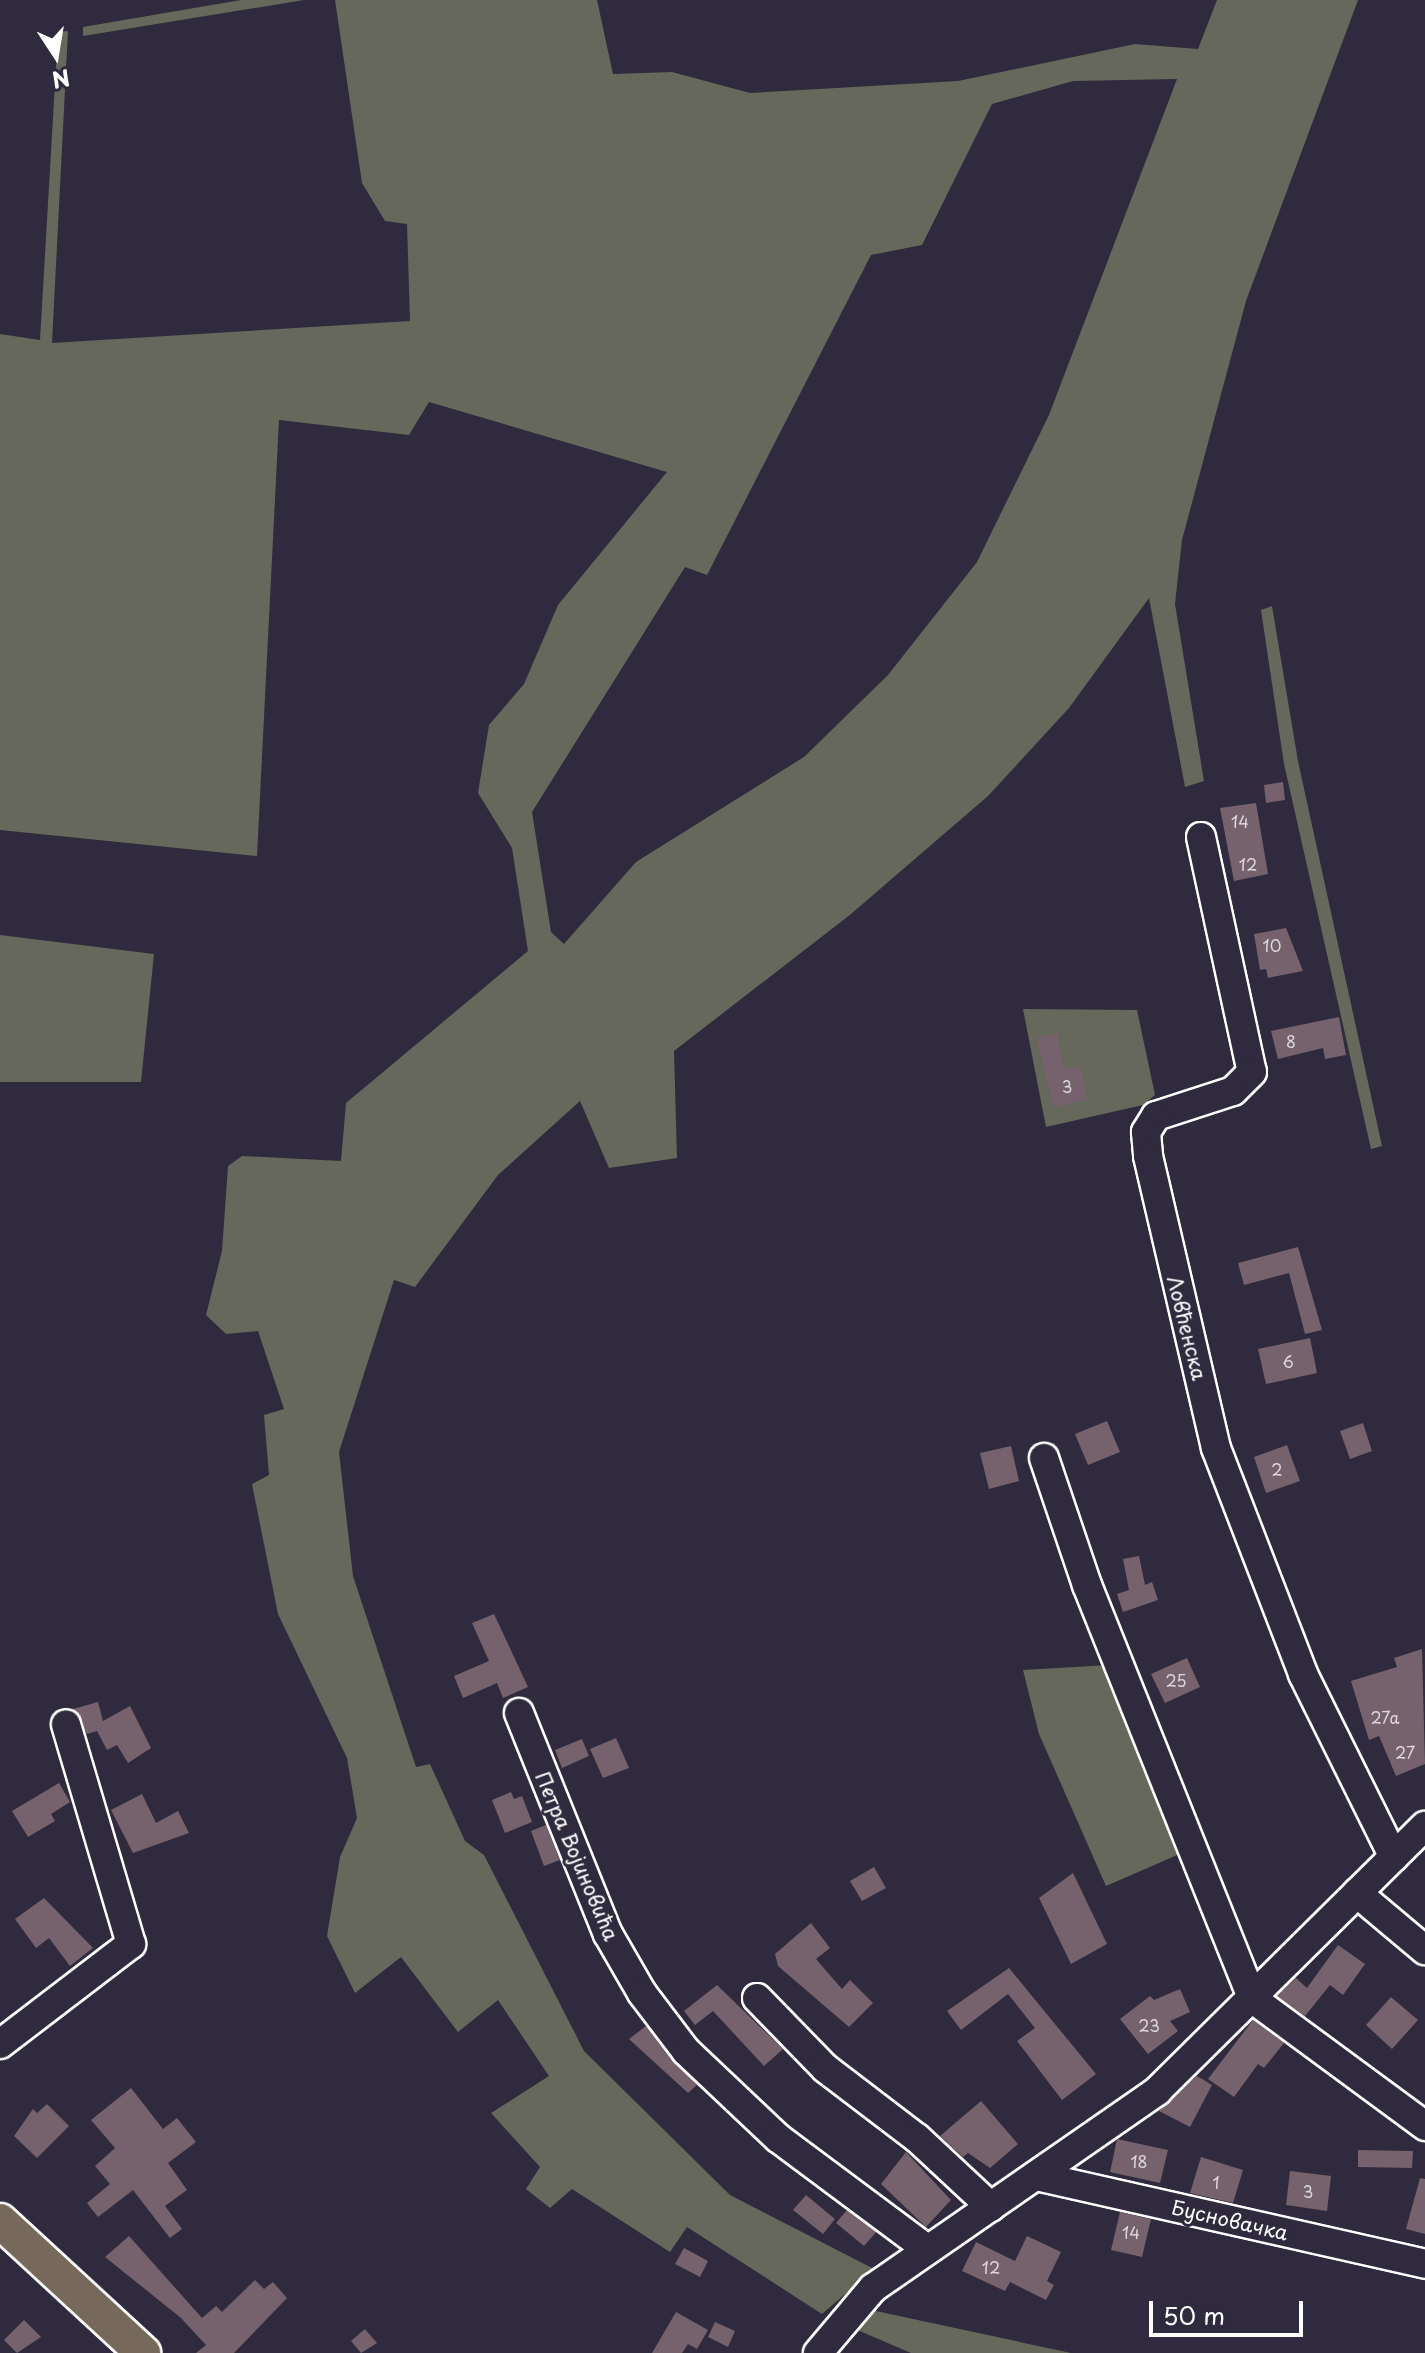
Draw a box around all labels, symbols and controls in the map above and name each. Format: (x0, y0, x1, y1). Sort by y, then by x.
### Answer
north arrow (16, 16, 96, 96)
text: N (49, 62, 73, 98)
house number: 14 (1231, 811, 1249, 831)
house number: 12 (1239, 854, 1257, 874)
house number: 10 (1263, 935, 1281, 955)
house number: 8 (1286, 1031, 1296, 1051)
house number: 3 (1062, 1076, 1072, 1096)
street label: Ловћенска (1162, 1273, 1212, 1383)
house number: 6 (1282, 1351, 1294, 1371)
house number: 2 (1271, 1459, 1283, 1479)
house number: 25 (1165, 1670, 1187, 1690)
house number: 27a (1370, 1707, 1400, 1727)
house number: 27 (1395, 1742, 1415, 1762)
street label: Петра Војиновића (531, 1768, 623, 1944)
house number: 23 (1138, 2015, 1160, 2035)
house number: 18 (1130, 2151, 1148, 2171)
house number: 1 (1212, 2172, 1220, 2192)
house number: 3 (1303, 2181, 1313, 2201)
street label: Бусновачка (1170, 2195, 1290, 2245)
house number: 14 (1122, 2222, 1140, 2242)
house number: 12 (982, 2257, 1000, 2277)
scale bar (1153, 2285, 1307, 2335)
text: 50 m (1163, 2297, 1225, 2333)

